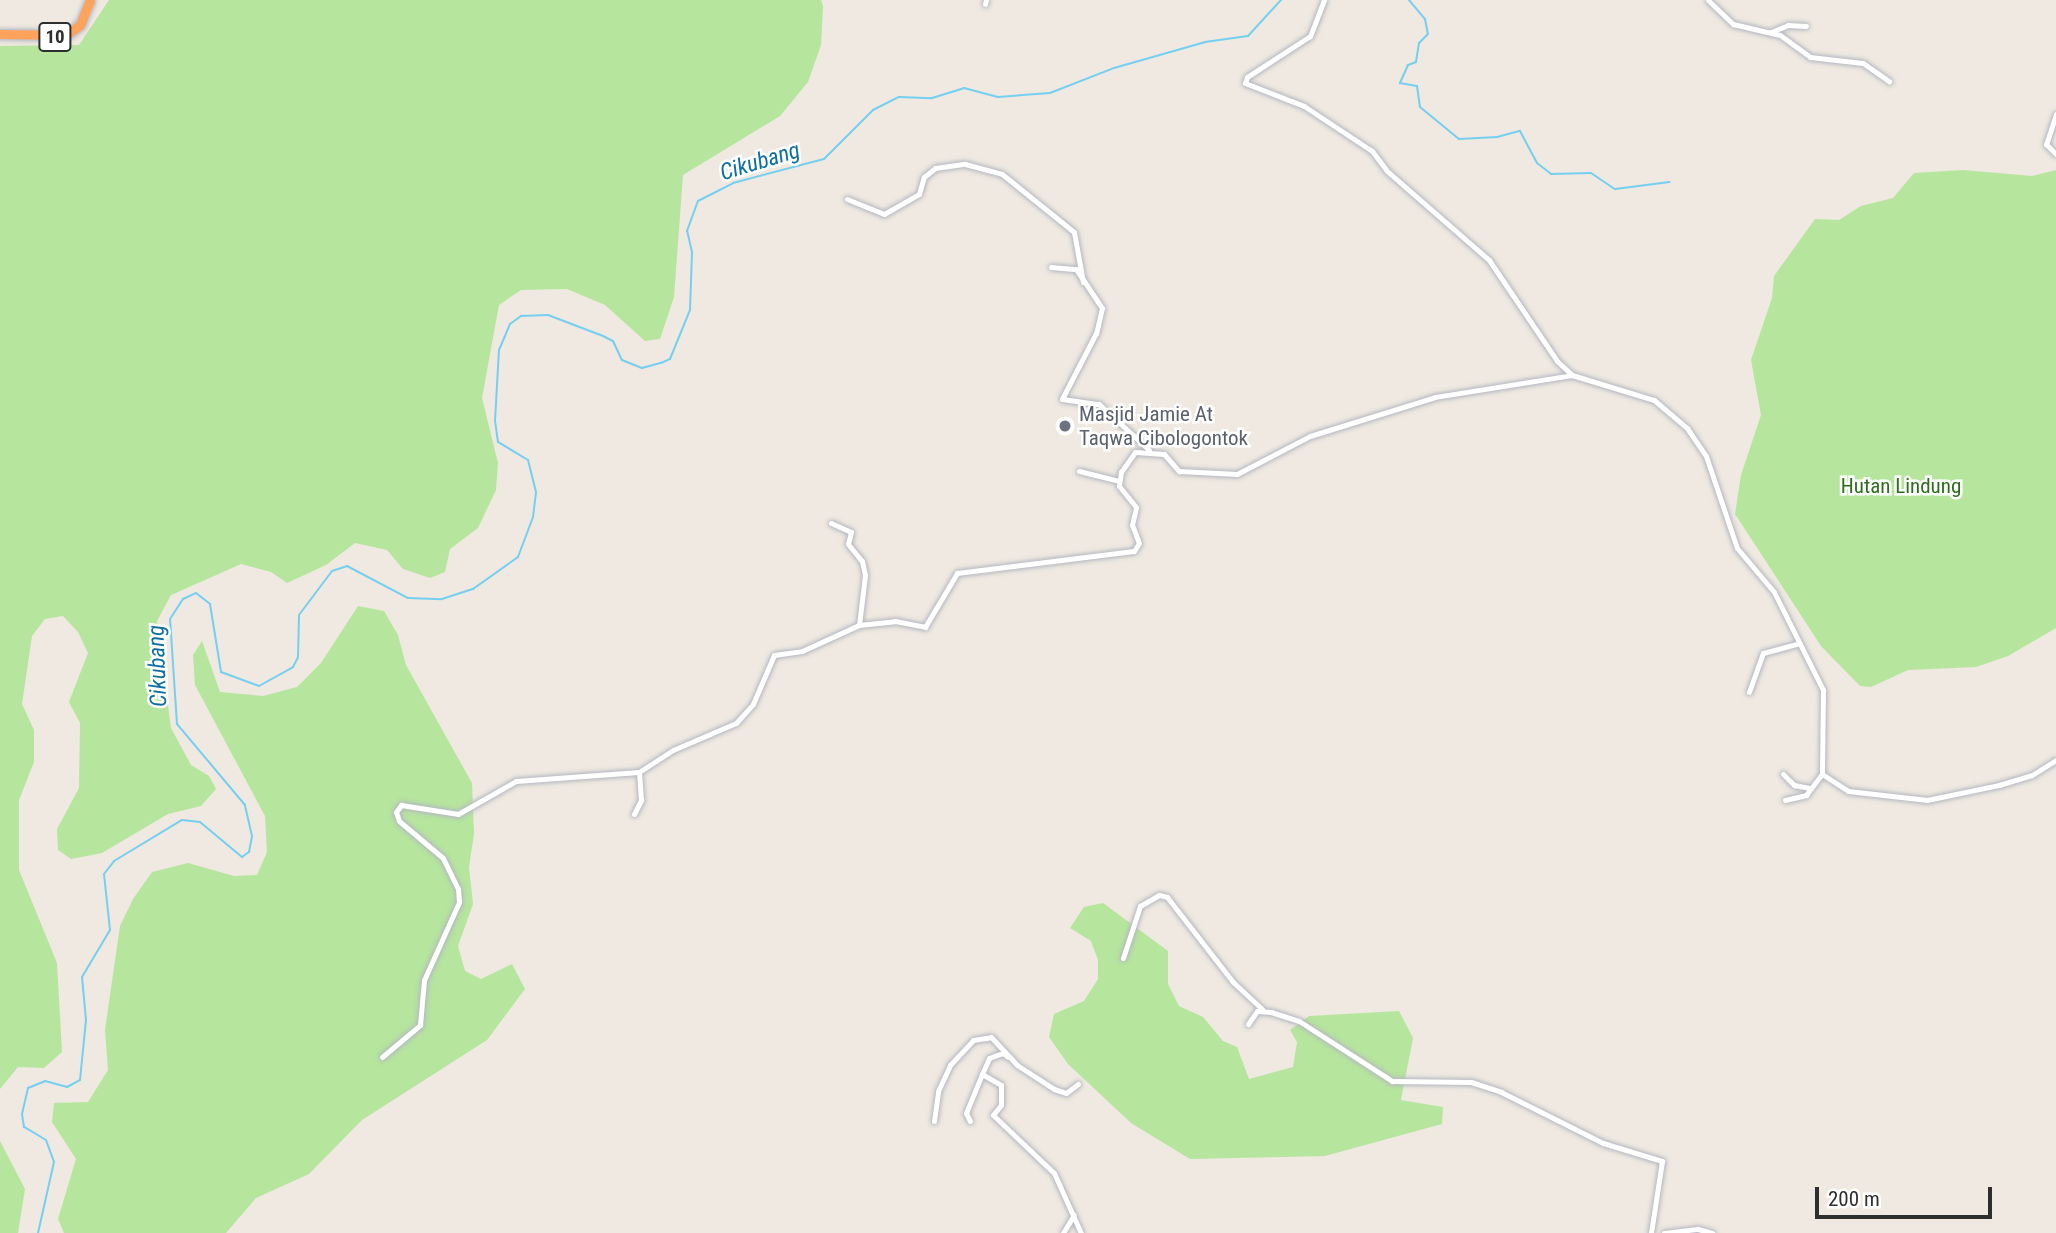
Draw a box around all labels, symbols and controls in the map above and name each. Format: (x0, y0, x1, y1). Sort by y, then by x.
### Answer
road number: 10 (38, 22, 72, 52)
water label: Cikubang (717, 137, 803, 187)
place label: Masjid Jamie At Taqwa Cibologontok (1079, 401, 1248, 451)
marker: Masjid Jamie At Taqwa Cibologontok (1057, 418, 1073, 434)
park label: Hutan Lindung (1841, 473, 1961, 499)
water label: Cikubang (143, 624, 173, 708)
scale bar (1818, 1174, 1995, 1218)
text: 200 m (1828, 1187, 1880, 1211)

